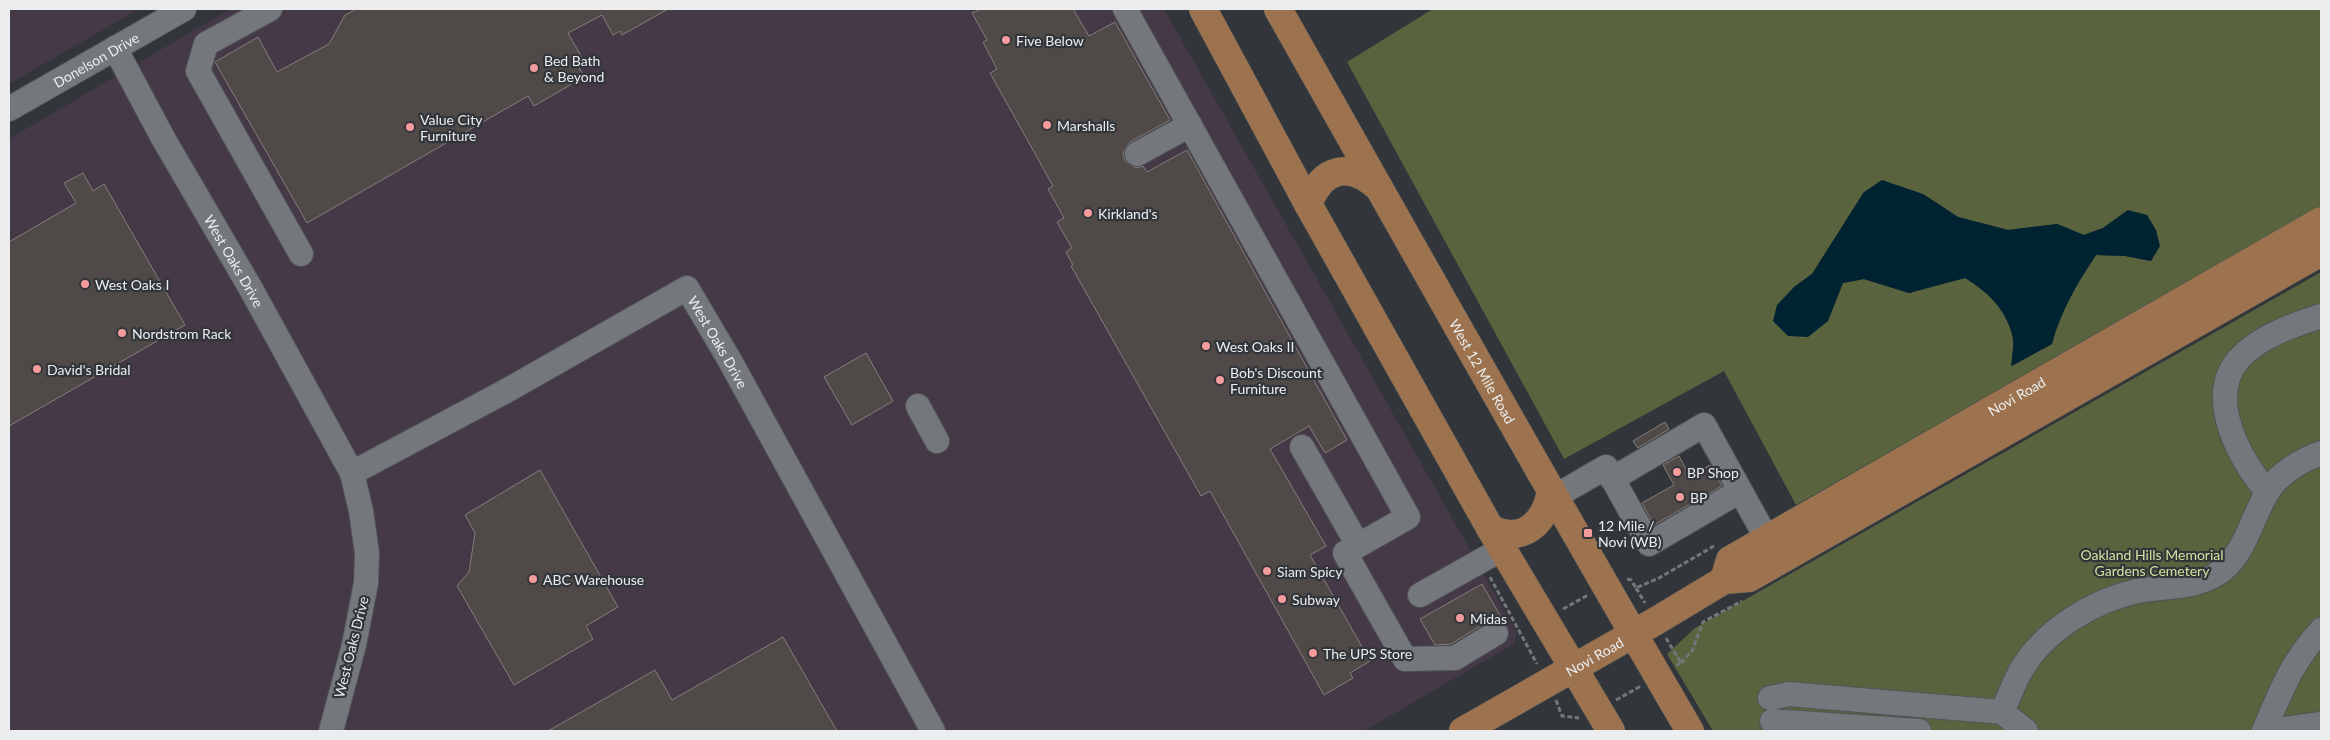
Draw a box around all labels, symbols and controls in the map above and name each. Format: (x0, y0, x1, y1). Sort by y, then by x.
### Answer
street label: Donelson Drive (50, 28, 142, 91)
place label: Five Below (1016, 32, 1084, 49)
marker: Five Below (1000, 34, 1012, 46)
place label: Bed Bath & Beyond (544, 52, 604, 85)
marker: Bed Bath & Beyond (528, 62, 540, 74)
place label: Value City Furniture (420, 111, 483, 144)
place label: Marshalls (1057, 117, 1115, 134)
marker: Marshalls (1041, 119, 1053, 131)
marker: Value City Furniture (404, 121, 416, 133)
place label: Kirkland's (1098, 205, 1158, 222)
marker: Kirkland's (1082, 207, 1094, 219)
street label: West Oaks Drive (201, 211, 268, 310)
place label: West Oaks I (95, 276, 169, 293)
marker: West Oaks I (79, 278, 91, 290)
street label: West Oaks Drive (685, 293, 752, 391)
street label: West 12 Mile Road (1446, 316, 1519, 426)
place label: Nordstrom Rack (132, 325, 232, 342)
marker: Nordstrom Rack (116, 327, 128, 339)
place label: West Oaks II (1216, 338, 1294, 355)
marker: West Oaks II (1200, 340, 1212, 352)
place label: David's Bridal (47, 361, 131, 378)
marker: David's Bridal (31, 363, 43, 375)
place label: Bob's Discount Furniture (1230, 364, 1322, 397)
street label: Novi Road (1985, 373, 2048, 419)
marker: Bob's Discount Furniture (1214, 374, 1226, 386)
place label: BP Shop (1687, 464, 1739, 481)
marker: BP Shop (1671, 466, 1683, 478)
place label: BP (1690, 489, 1707, 506)
marker: BP (1674, 491, 1686, 503)
place label: 12 Mile / Novi (WB) (1598, 517, 1662, 550)
marker: 12 Mile / Novi (WB) (1582, 527, 1594, 539)
park label: Oakland Hills Memorial Gardens Cemetery (2080, 546, 2224, 579)
place label: Siam Spicy (1277, 563, 1343, 580)
marker: Siam Spicy (1261, 565, 1273, 577)
place label: ABC Warehouse (543, 571, 644, 588)
marker: ABC Warehouse (527, 573, 539, 585)
place label: Subway (1292, 591, 1341, 608)
marker: Subway (1276, 593, 1288, 605)
street label: West Oaks Drive (330, 595, 372, 699)
place label: Midas (1470, 610, 1507, 627)
marker: Midas (1454, 612, 1466, 624)
street label: Novi Road (1562, 633, 1626, 679)
place label: The UPS Store (1323, 645, 1412, 662)
marker: The UPS Store (1307, 647, 1319, 659)

